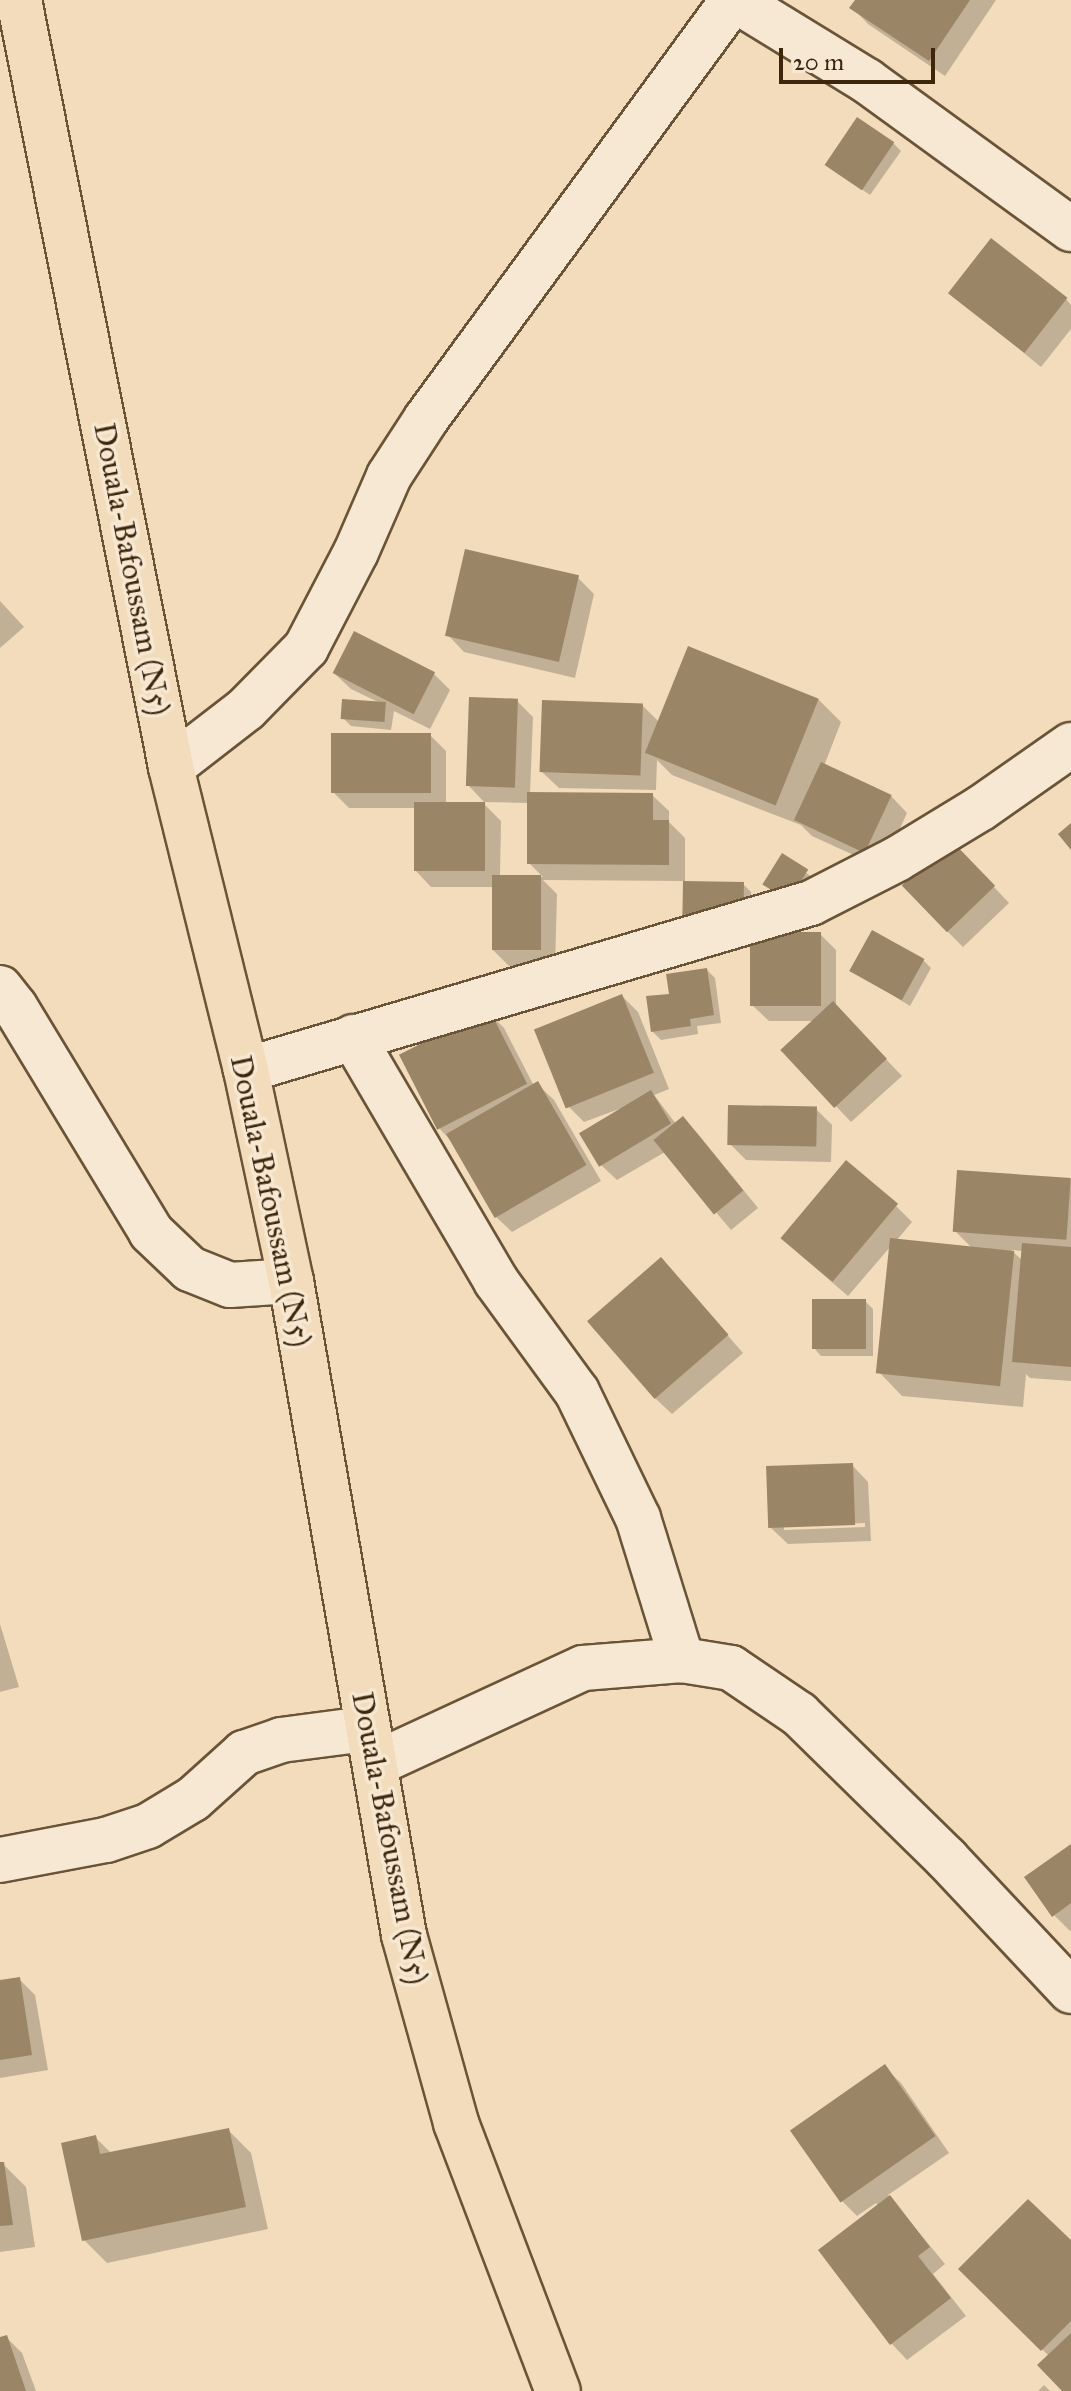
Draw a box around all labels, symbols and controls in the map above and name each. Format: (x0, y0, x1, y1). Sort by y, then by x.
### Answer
scale bar (783, 32, 939, 82)
text: 20 m (793, 47, 844, 77)
street label: Douala-Bafoussam (N5) (86, 420, 178, 718)
street label: Douala-Bafoussam (N5) (223, 1052, 319, 1350)
street label: Douala-Bafoussam (N5) (344, 1689, 436, 1987)

